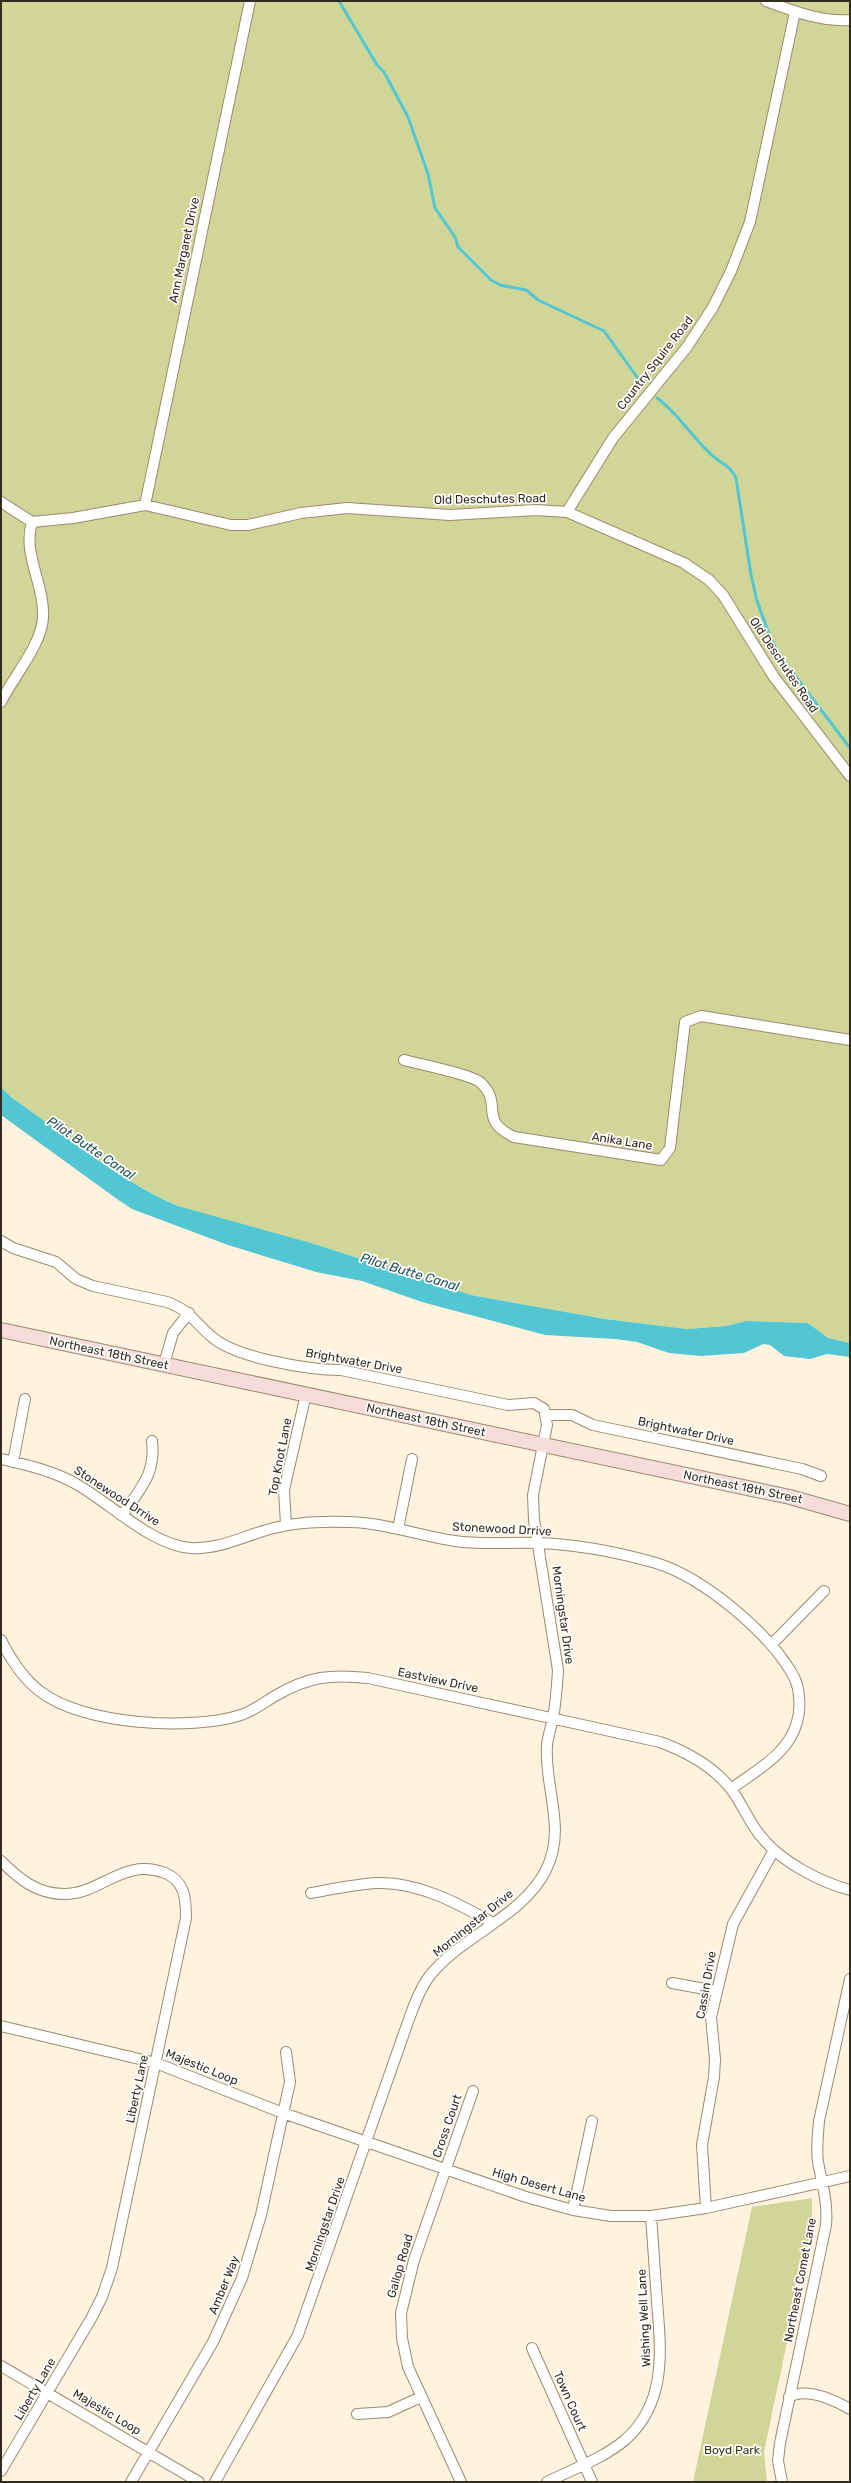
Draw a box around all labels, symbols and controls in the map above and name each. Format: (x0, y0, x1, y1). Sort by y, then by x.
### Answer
street label: Ann Margaret Drive (166, 196, 202, 304)
street label: Country Squire Road (614, 313, 696, 413)
street label: Old Deschutes Road (434, 491, 546, 507)
street label: Old Deschutes Road (747, 615, 821, 715)
water label: Pilot Butte Canal (44, 1113, 138, 1183)
street label: Anika Lane (591, 1129, 654, 1153)
water label: Pilot Butte Canal (359, 1250, 462, 1294)
street label: Northeast 18th Street (48, 1334, 170, 1373)
street label: Brightwater Drive (304, 1346, 404, 1376)
street label: Northeast 18th Street (365, 1401, 487, 1440)
street label: Brightwater Drive (637, 1414, 736, 1448)
street label: Top Knot Lane (266, 1417, 294, 1497)
street label: Stonewood Drrive (71, 1463, 163, 1529)
street label: Northeast 18th Street (682, 1468, 804, 1507)
street label: Stonewood Drrive (452, 1519, 552, 1539)
street label: Morningstar Drive (549, 1565, 577, 1665)
street label: Eastview Drive (396, 1665, 480, 1695)
street label: Morningstar Drive (430, 1886, 516, 1960)
street label: Cassin Drive (693, 1950, 719, 2020)
street label: Majestic Loop (164, 2046, 240, 2088)
street label: Liberty Lane (123, 2053, 151, 2124)
street label: Cross Court (430, 2092, 464, 2159)
street label: High Desert Lane (491, 2165, 587, 2205)
street label: Morningstar Drive (302, 2175, 348, 2273)
street label: Northeast Comet Lane (781, 2216, 819, 2343)
street label: Gallop Road (384, 2232, 416, 2300)
street label: Amber Way (206, 2253, 242, 2316)
street label: Wishing Well Lane (634, 2268, 654, 2367)
street label: Liberty Lane (12, 2355, 59, 2423)
street label: Town Court (551, 2369, 589, 2433)
street label: Majestic Loop (70, 2386, 144, 2438)
park label: Boyd Park (704, 2443, 761, 2457)

